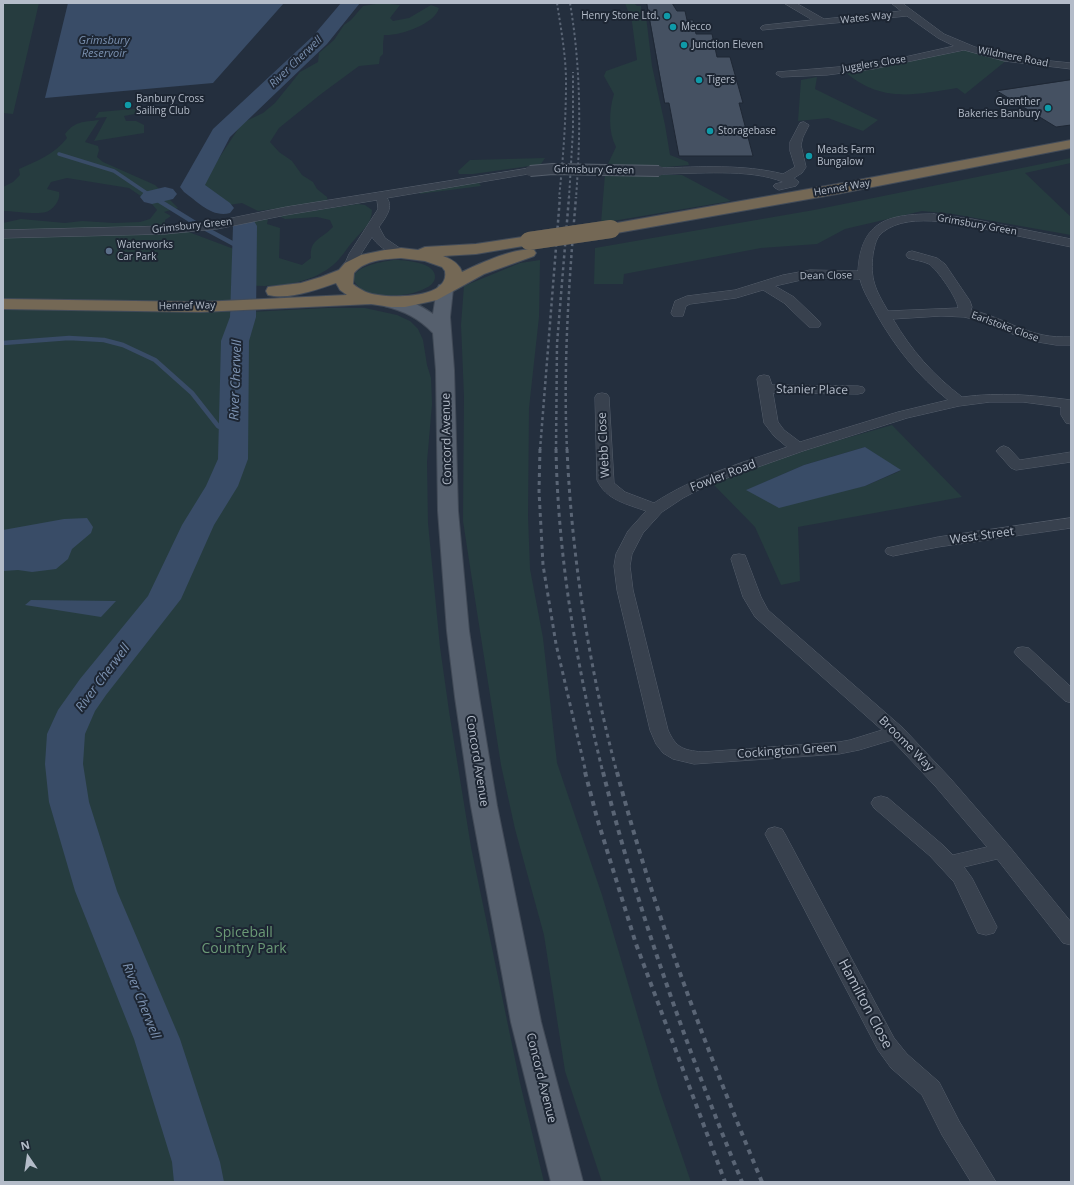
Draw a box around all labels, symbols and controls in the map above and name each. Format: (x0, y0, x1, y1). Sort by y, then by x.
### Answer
street label: Wates Way (840, 9, 892, 27)
place label: Henry Stone Ltd. (581, 10, 659, 22)
marker: Henry Stone Ltd. (662, 11, 672, 21)
place label: Mecco (681, 21, 711, 33)
marker: Mecco (668, 22, 678, 32)
water label: Grimsbury Reservoir (78, 34, 130, 60)
water label: River Cherwell (267, 34, 325, 90)
place label: Junction Eleven (692, 39, 763, 51)
marker: Junction Eleven (679, 40, 689, 50)
street label: Wildmere Road (977, 44, 1049, 70)
street label: Jugglers Close (841, 53, 907, 75)
place label: Tigers (707, 74, 735, 86)
marker: Tigers (694, 75, 704, 85)
place label: Banbury Cross Sailing Club (136, 93, 204, 116)
place label: Guenther Bakeries Banbury (958, 96, 1040, 120)
marker: Banbury Cross Sailing Club (123, 100, 133, 110)
marker: Guenther Bakeries Banbury (1043, 103, 1053, 113)
place label: Storagebase (718, 125, 776, 137)
marker: Storagebase (705, 126, 715, 136)
place label: Meads Farm Bungalow (817, 144, 875, 168)
marker: Meads Farm Bungalow (804, 151, 814, 161)
street label: Grimsbury Green (554, 163, 634, 177)
street label: Hennef Way (813, 177, 871, 199)
street label: Grimsbury Green (936, 212, 1018, 238)
street label: Grimsbury Green (151, 216, 233, 236)
place label: Waterworks Car Park (117, 239, 173, 262)
marker: Waterworks Car Park (104, 246, 114, 256)
street label: Dean Close (800, 270, 852, 282)
street label: Hennef Way (159, 300, 215, 312)
street label: Earlstoke Close (970, 309, 1040, 345)
water label: River Cherwell (227, 339, 245, 421)
street label: Stanier Place (776, 382, 848, 398)
street label: Concord Avenue (439, 393, 455, 485)
street label: Webb Close (595, 412, 613, 478)
street label: Fowler Road (688, 457, 758, 495)
street label: West Street (949, 524, 1015, 548)
water label: River Cherwell (72, 641, 134, 715)
street label: Concord Avenue (463, 714, 491, 808)
street label: Broome Way (876, 714, 936, 774)
street label: Cockington Green (737, 740, 837, 762)
park label: Spiceball Country Park (201, 925, 287, 958)
street label: Hamilton Close (834, 956, 896, 1052)
water label: River Cherwell (119, 961, 163, 1041)
street label: Concord Avenue (523, 1032, 559, 1124)
north arrow (8, 1137, 48, 1177)
text: N (19, 1137, 31, 1153)

